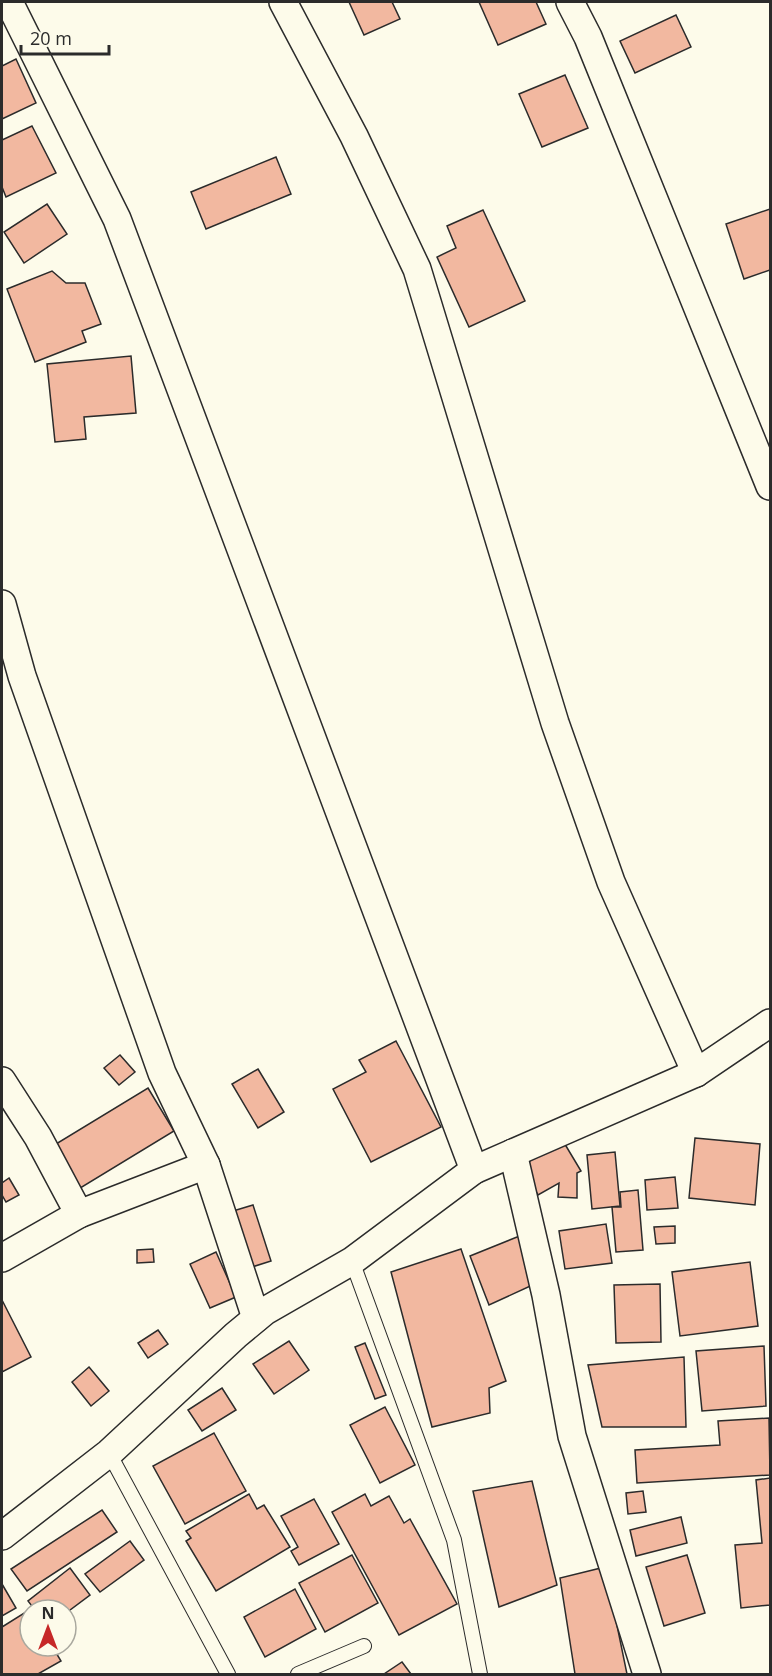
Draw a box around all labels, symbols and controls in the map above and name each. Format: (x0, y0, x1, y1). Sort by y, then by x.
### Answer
scale bar (21, 18, 110, 56)
text: 20 m (30, 26, 72, 50)
north arrow (18, 1598, 78, 1658)
text: N (41, 1602, 55, 1624)

